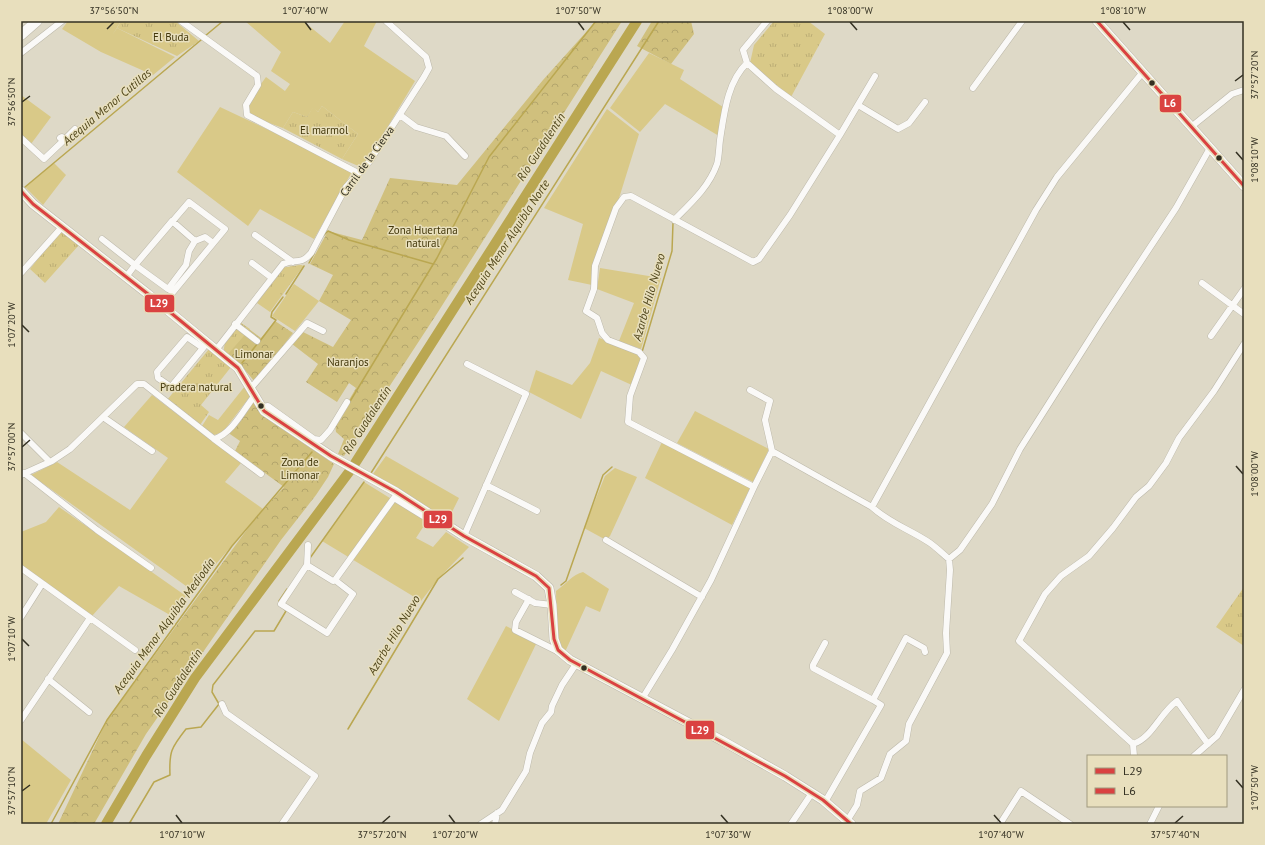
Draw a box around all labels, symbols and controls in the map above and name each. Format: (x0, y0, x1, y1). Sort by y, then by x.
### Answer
text: 37°56'50"N (89, 4, 139, 17)
text: 1°07'40"W (282, 4, 329, 17)
text: 1°07'50"W (555, 4, 602, 17)
text: 1°08'00"W (827, 4, 874, 17)
text: 1°08'10"W (1100, 4, 1147, 17)
park label: El Buda (153, 30, 189, 44)
text: 37°57'20"N (1248, 50, 1261, 100)
water label: Acequia Menor Cutillas (58, 65, 154, 149)
text: 37°56'50"N (5, 77, 18, 127)
unlabelled marker (1147, 78, 1157, 88)
line badge: L6 (1159, 94, 1182, 113)
text: L6 (1164, 96, 1176, 110)
water label: Río Guadalentín (513, 110, 568, 184)
park label: El marmol (300, 123, 349, 137)
street label: Carril de la Cierva (337, 123, 397, 199)
text: 1°08'10"W (1248, 136, 1261, 183)
unlabelled marker (1214, 153, 1224, 163)
water label: Acequia Menor Alquibla Norte (460, 176, 553, 308)
park label: Zona Huertana natural (388, 223, 458, 250)
water label: Azarbe Hilo Nuevo (629, 251, 668, 343)
line badge: L29 (144, 294, 175, 313)
text: L29 (150, 296, 168, 310)
text: 1°07'20"W (5, 301, 18, 348)
park label: Limonar (235, 347, 274, 361)
park label: Naranjos (327, 355, 369, 369)
park label: Pradera natural (160, 380, 233, 394)
water label: Río Guadalentín (339, 383, 394, 457)
unlabelled marker (256, 401, 266, 411)
text: 37°57'00"N (5, 422, 18, 472)
text: 1°08'00"W (1248, 450, 1261, 497)
park label: Zona de Limonar (281, 455, 320, 482)
line badge: L29 (423, 510, 453, 529)
text: L29 (429, 512, 447, 526)
water label: Acequia Menor Alquibla Mediodía (109, 555, 218, 697)
water label: Azarbe Hilo Nuevo (363, 592, 423, 678)
text: 1°07'10"W (5, 615, 18, 662)
water label: Río Guadalentín (150, 646, 205, 720)
unlabelled marker (579, 663, 589, 673)
line badge: L29 (685, 720, 715, 740)
text: L29 (691, 723, 709, 737)
legend (1087, 755, 1227, 807)
text: L29 (1123, 763, 1142, 778)
text: 1°07'50"W (1248, 764, 1261, 811)
text: 37°57'10"N (5, 766, 18, 816)
text: L6 (1123, 783, 1136, 798)
text: 1°07'10"W (159, 828, 206, 841)
text: 37°57'20"N (357, 828, 407, 841)
text: 1°07'20"W (432, 828, 479, 841)
text: 1°07'30"W (705, 828, 752, 841)
text: 1°07'40"W (978, 828, 1025, 841)
text: 37°57'40"N (1150, 828, 1200, 841)

